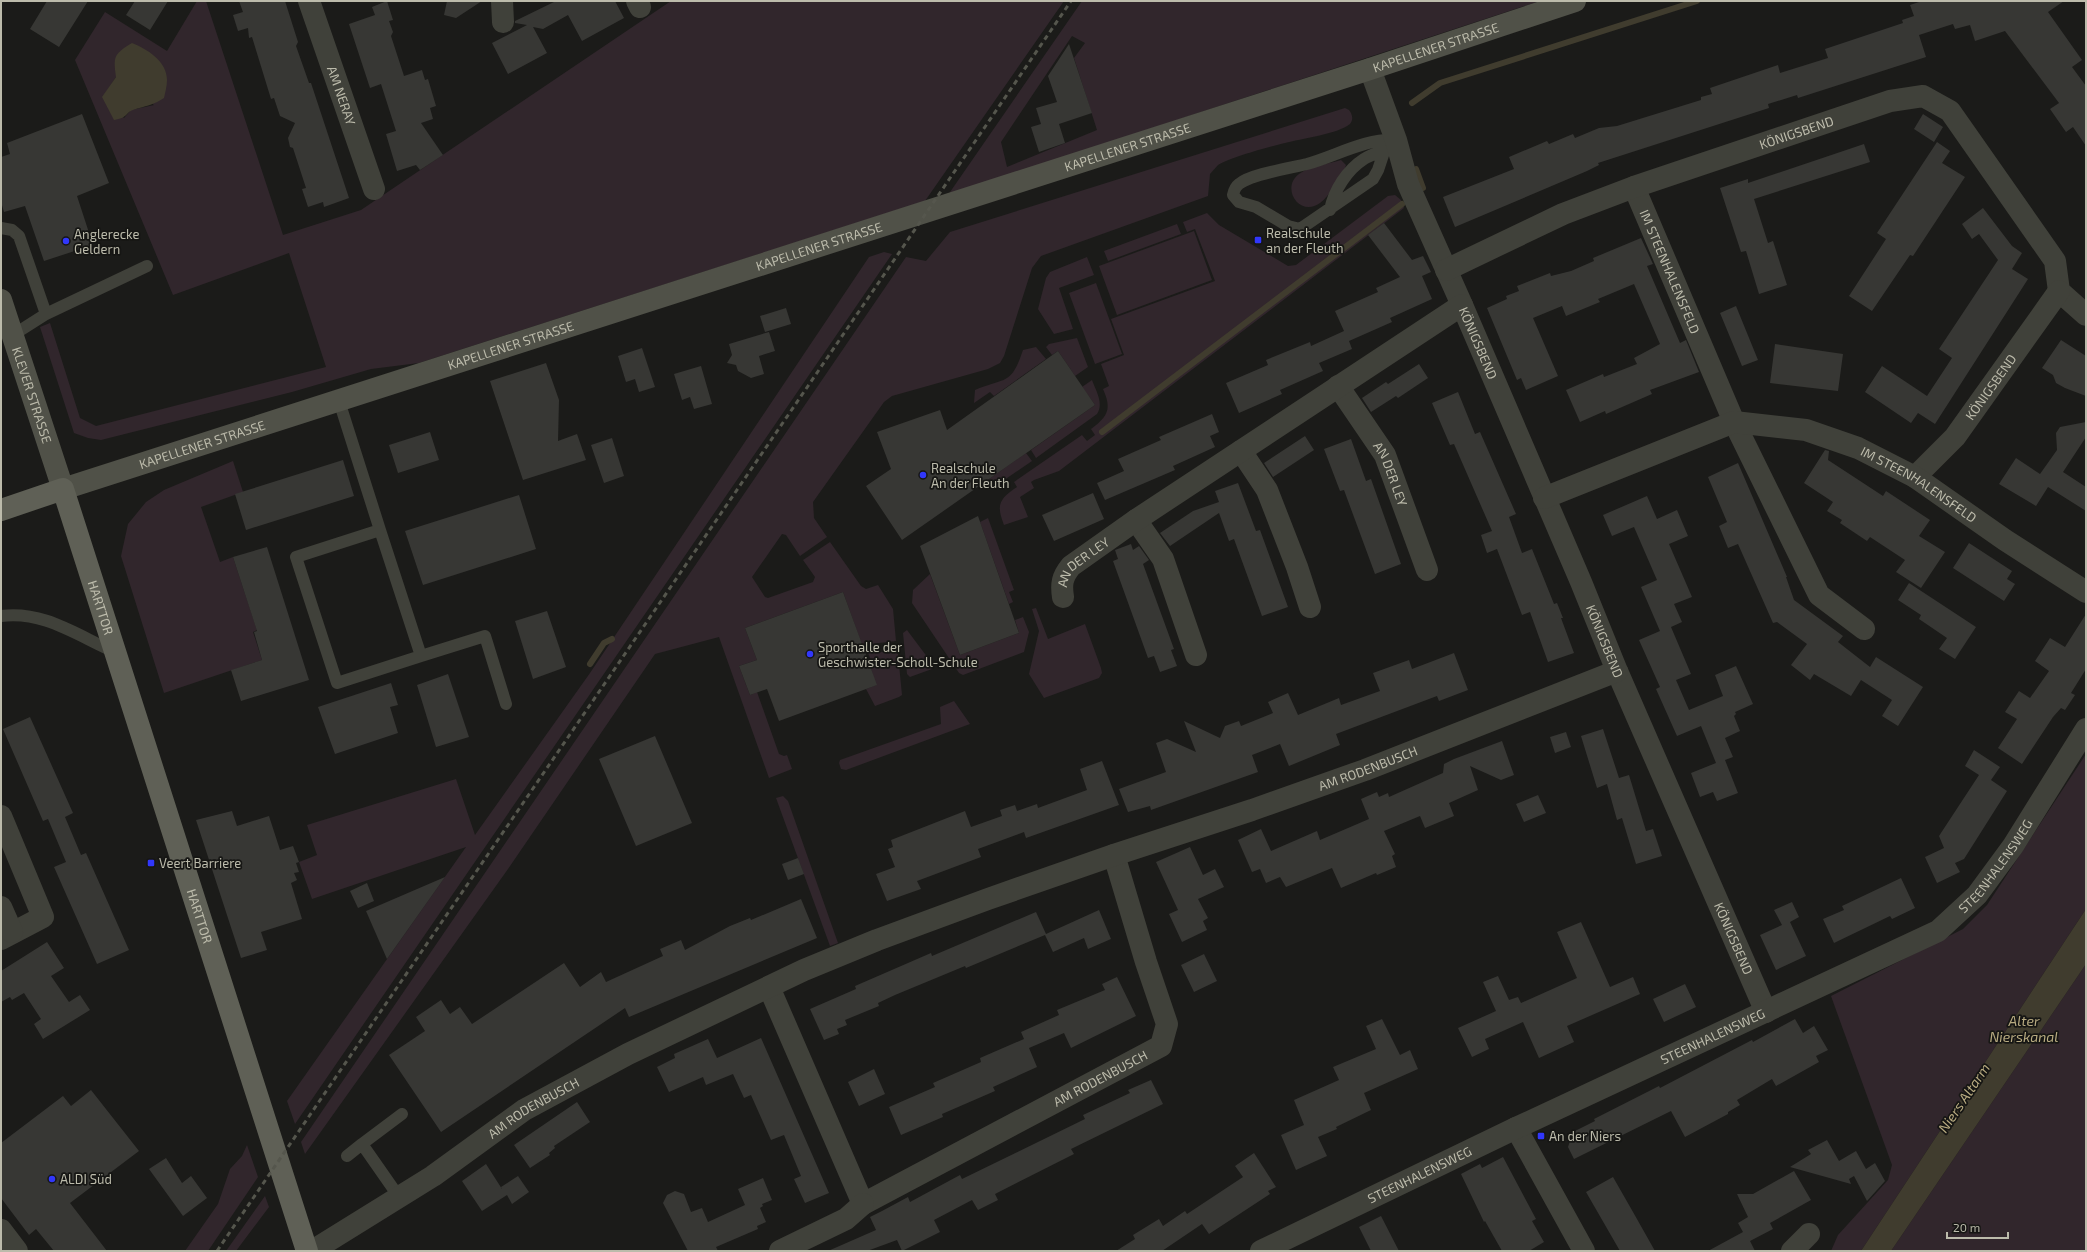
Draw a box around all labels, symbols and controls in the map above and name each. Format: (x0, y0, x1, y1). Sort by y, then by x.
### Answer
street label: KAPELLENER STRASSE (1371, 19, 1501, 76)
street label: AM NERAY (324, 64, 360, 128)
street label: KÖNIGSBEND (1757, 113, 1836, 152)
street label: KAPELLENER STRASSE (1062, 119, 1193, 175)
street label: IM STEENHALENSFELD (1637, 207, 1703, 336)
street label: KAPELLENER STRASSE (754, 218, 884, 274)
place label: Realschule an der Fleuth (1266, 225, 1344, 256)
place label: Anglerecke Geldern (74, 226, 140, 257)
marker: Realschule an der Fleuth (1253, 235, 1263, 245)
marker: Anglerecke Geldern (61, 236, 71, 246)
street label: KÖNIGSBEND (1456, 304, 1501, 382)
street label: KAPELLENER STRASSE (445, 317, 576, 373)
street label: KLEVER STRASSE (9, 345, 55, 445)
street label: KÖNIGSBEND (1962, 351, 2020, 423)
street label: KAPELLENER STRASSE (137, 417, 267, 472)
street label: AN DER LEY (1370, 438, 1411, 509)
street label: IM STEENHALENSFELD (1858, 443, 1980, 526)
place label: Realschule An der Fleuth (931, 460, 1010, 491)
marker: Realschule An der Fleuth (918, 470, 928, 480)
street label: AN DER LEY (1054, 533, 1113, 588)
street label: HARTTOR (85, 578, 117, 637)
street label: KÖNIGSBEND (1583, 602, 1627, 680)
place label: Sporthalle der Geschwister-Scholl-Schule (818, 639, 978, 670)
marker: Sporthalle der Geschwister-Scholl-Schule (805, 649, 815, 659)
street label: AM RODENBUSCH (1316, 742, 1420, 794)
street label: STEENHALENSWEG (1955, 816, 2036, 916)
place label: Veert Barriere (159, 855, 241, 871)
marker: Veert Barriere (146, 858, 156, 868)
street label: HARTTOR (184, 887, 216, 945)
street label: KÖNIGSBEND (1711, 900, 1757, 977)
street label: STEENHALENSWEG (1658, 1005, 1767, 1068)
water label: Alter Nierskanal (1990, 1012, 2058, 1045)
street label: AM RODENBUSCH (1050, 1047, 1150, 1110)
water label: Niers Altarm (1934, 1060, 1993, 1136)
street label: AM RODENBUSCH (485, 1074, 582, 1142)
place label: An der Niers (1549, 1128, 1621, 1144)
marker: An der Niers (1536, 1131, 1546, 1141)
street label: STEENHALENSWEG (1365, 1143, 1474, 1206)
place label: ALDI Süd (60, 1171, 112, 1187)
marker: ALDI Süd (47, 1174, 57, 1184)
scale bar (1947, 1214, 2008, 1240)
text: 20 m (1953, 1220, 1980, 1234)

